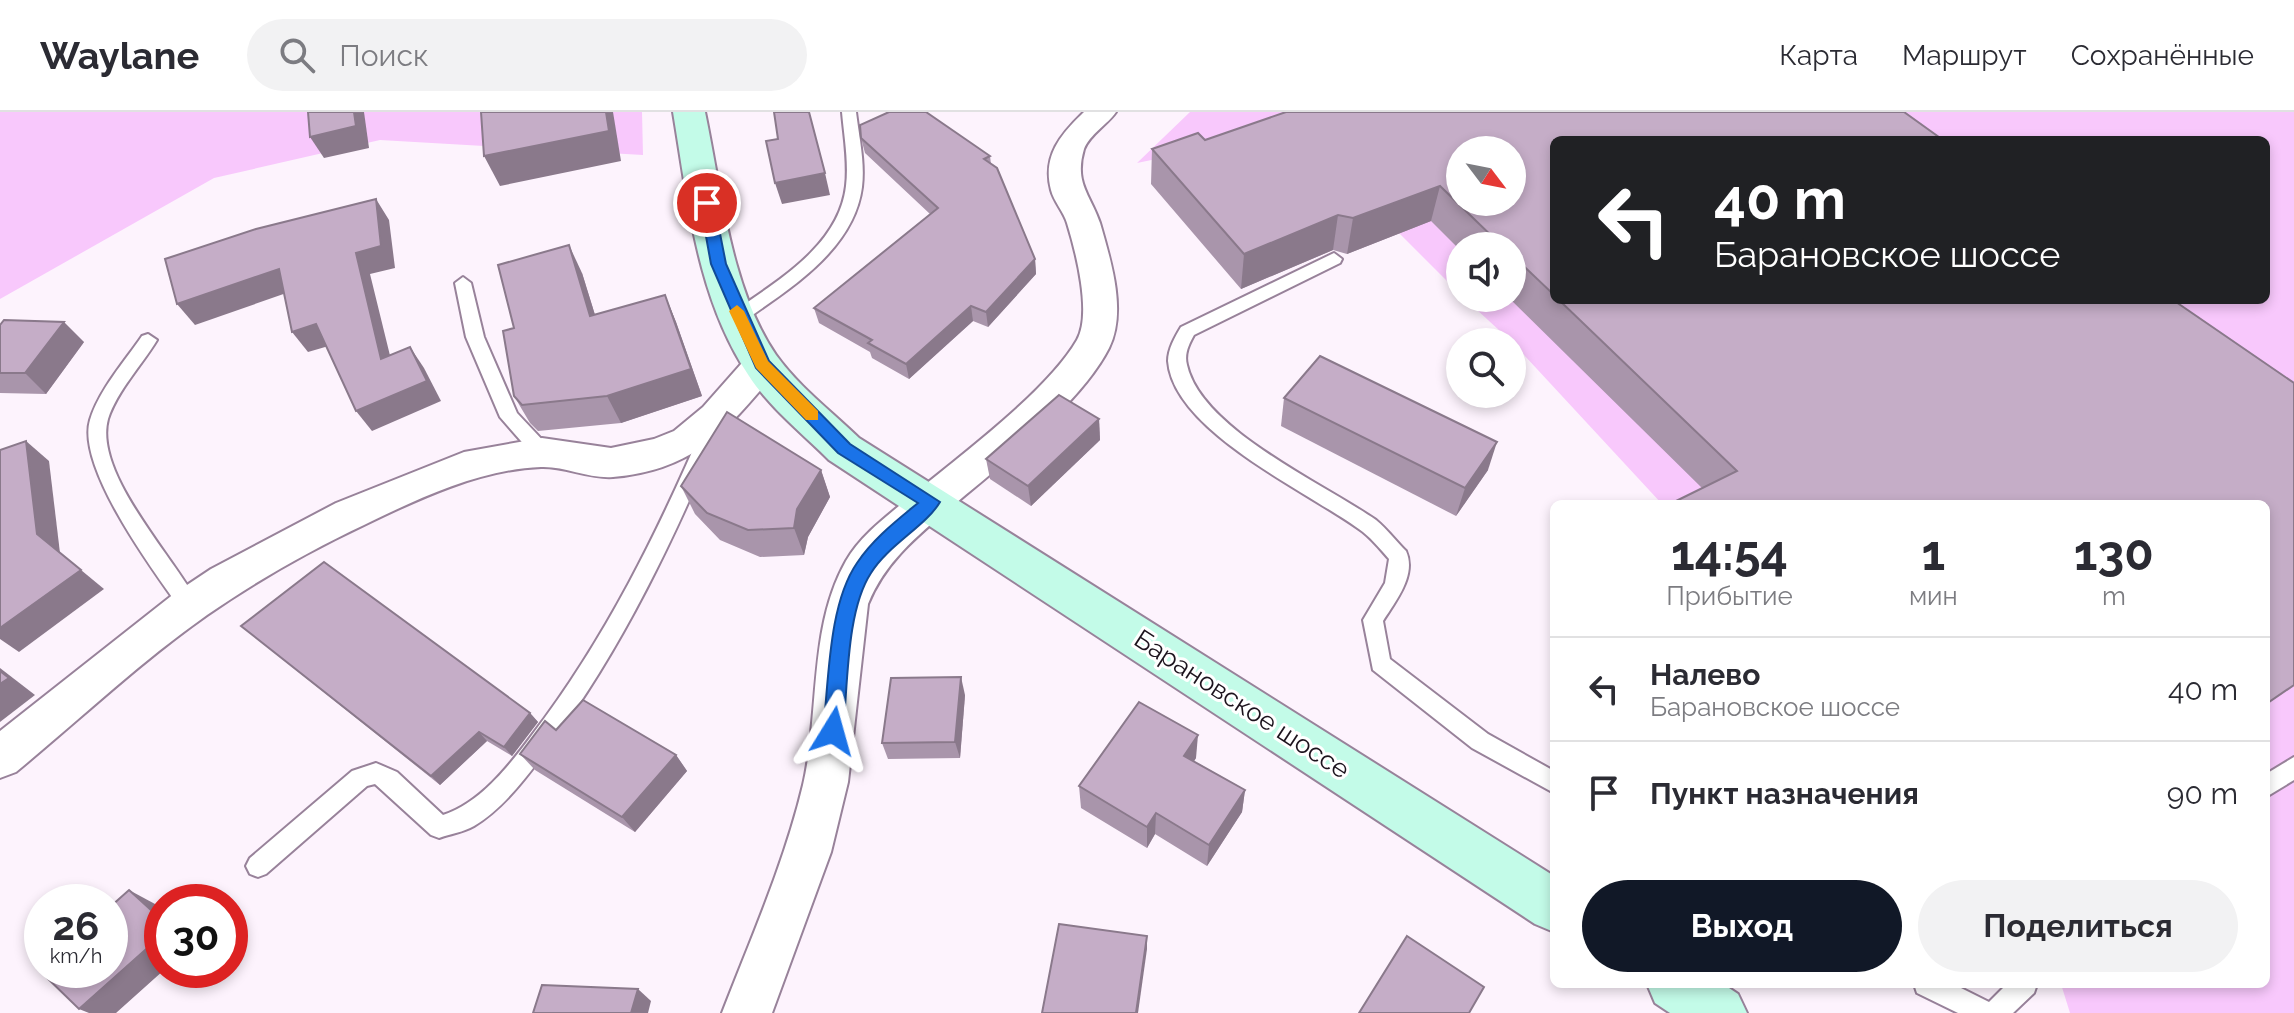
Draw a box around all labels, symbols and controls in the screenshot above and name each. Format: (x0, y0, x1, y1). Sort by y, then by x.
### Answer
search box (247, 19, 807, 91)
text: Waylane (40, 33, 199, 78)
icon: search (275, 33, 319, 77)
text: Поиск (339, 38, 429, 73)
text: Карта (1779, 39, 1858, 72)
text: Маршрут (1902, 39, 2027, 72)
text: Сохранённые (2071, 39, 2254, 72)
north arrow (1446, 136, 1526, 216)
map controls (1446, 136, 1526, 408)
text: 40 m (1714, 166, 1846, 232)
icon: left (1582, 168, 1686, 272)
pin (673, 169, 741, 237)
icon: arrive (685, 181, 729, 225)
button: sound (1446, 232, 1526, 312)
text: Барановское шоссе (1714, 233, 2060, 275)
button: search (1446, 328, 1526, 408)
text: 14:54 (1671, 525, 1788, 581)
text: 1 (1921, 525, 1945, 581)
text: 130 (2074, 525, 2154, 581)
text: Прибытие (1666, 581, 1793, 611)
text: мин (1909, 581, 1958, 611)
text: m (2102, 581, 2126, 611)
street label: Барановское шоссе (1129, 623, 1355, 785)
text: Налево (1650, 657, 1760, 692)
icon: left (1582, 667, 1626, 711)
text: 40 m (2168, 672, 2238, 707)
position arrow (791, 689, 875, 773)
text: Барановское шоссе (1650, 692, 1900, 722)
icon: arrive (1582, 771, 1626, 815)
text: Пункт назначения (1650, 776, 1919, 811)
text: 90 m (2167, 776, 2238, 811)
button: Выход (1582, 880, 1902, 972)
button: Поделиться (1918, 880, 2238, 972)
speed limit sign: 30 (144, 884, 248, 988)
text: 26 (53, 902, 99, 949)
text: km/h (50, 944, 102, 968)

